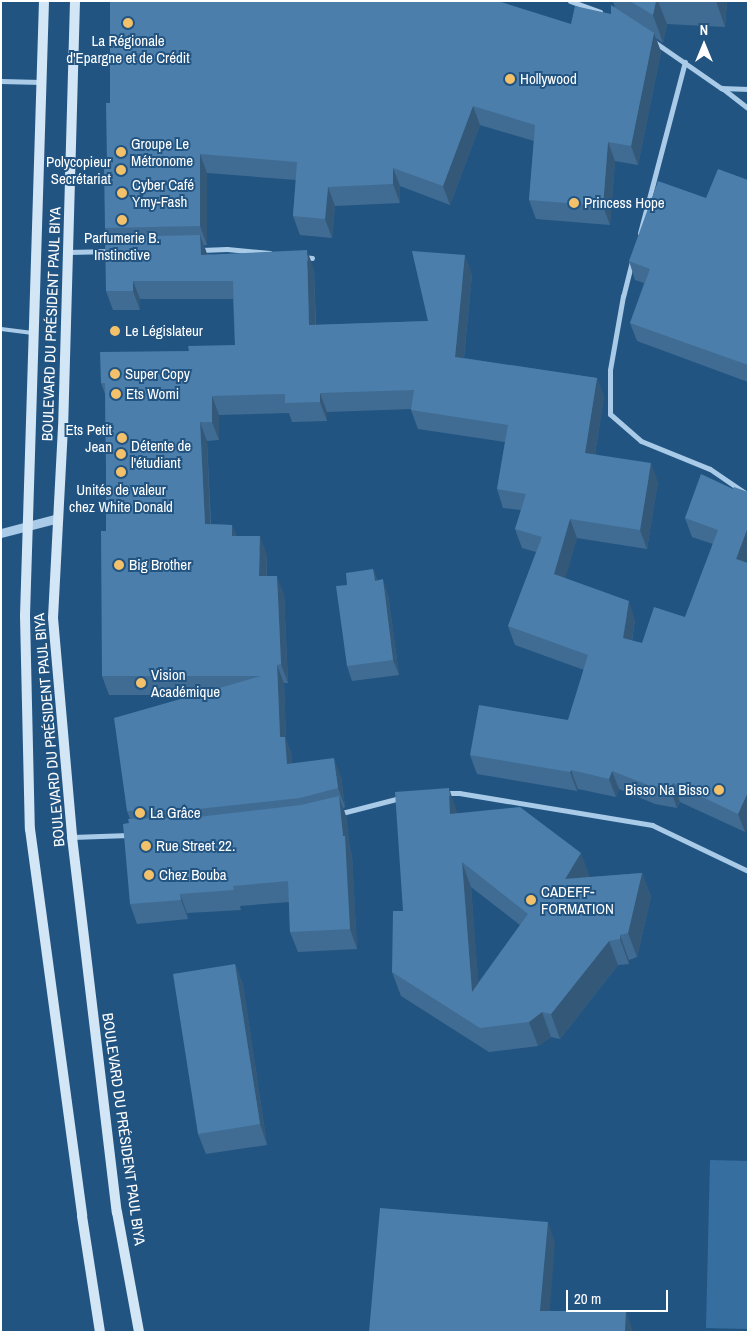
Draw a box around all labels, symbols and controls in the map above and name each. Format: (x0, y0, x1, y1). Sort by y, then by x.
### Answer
marker: La Régionale d'Epargne et de Crédit (122, 17, 134, 29)
north arrow (679, 20, 729, 70)
text: N (700, 21, 708, 39)
place label: La Régionale d'Epargne et de Crédit (66, 31, 190, 66)
place label: Hollywood (520, 70, 577, 88)
marker: Hollywood (504, 73, 516, 85)
place label: Groupe Le Métronome (131, 134, 193, 169)
marker: Groupe Le Métronome (115, 146, 127, 158)
place label: Polycopieur Secrétariat (46, 152, 111, 187)
marker: Polycopieur Secrétariat (115, 164, 127, 176)
place label: Cyber Café Ymy-Fash (132, 175, 194, 210)
marker: Cyber Café Ymy-Fash (116, 187, 128, 199)
place label: Princess Hope (584, 194, 665, 212)
marker: Princess Hope (568, 197, 580, 209)
street label: BOULEVARD DU PRÉSIDENT PAUL BIYA (38, 206, 64, 442)
marker: Parfumerie B. Instinctive (116, 214, 128, 226)
place label: Parfumerie B. Instinctive (84, 228, 160, 263)
place label: Le Législateur (125, 322, 203, 340)
marker: Le Législateur (109, 325, 121, 337)
place label: Super Copy (125, 365, 190, 383)
marker: Super Copy (109, 368, 121, 380)
place label: Ets Womi (126, 385, 179, 403)
marker: Ets Womi (110, 388, 122, 400)
place label: Ets Petit Jean (66, 420, 112, 455)
marker: Ets Petit Jean (116, 432, 128, 444)
place label: Détente de l'étudiant (131, 436, 191, 471)
marker: Détente de l'étudiant (115, 448, 127, 460)
marker: Unités de valeur chez White Donald (115, 466, 127, 478)
place label: Unités de valeur chez White Donald (69, 480, 173, 515)
place label: Big Brother (129, 556, 191, 574)
marker: Big Brother (113, 559, 125, 571)
street label: BOULEVARD DU PRÉSIDENT PAUL BIYA (30, 612, 68, 848)
place label: Vision Académique (151, 665, 220, 700)
marker: Vision Académique (135, 677, 147, 689)
place label: Bisso Na Bisso (625, 781, 709, 799)
marker: Bisso Na Bisso (713, 784, 725, 796)
place label: La Grâce (150, 804, 201, 822)
marker: La Grâce (134, 807, 146, 819)
place label: Rue Street 22. (156, 837, 235, 855)
marker: Rue Street 22. (140, 840, 152, 852)
place label: Chez Bouba (159, 866, 227, 884)
marker: Chez Bouba (143, 869, 155, 881)
place label: CADEFF- FORMATION (541, 882, 614, 917)
marker: CADEFF- FORMATION (525, 894, 537, 906)
street label: BOULEVARD DU PRÉSIDENT PAUL BIYA (99, 1011, 149, 1247)
scale bar (569, 1280, 672, 1312)
text: 20 m (574, 1288, 601, 1309)

